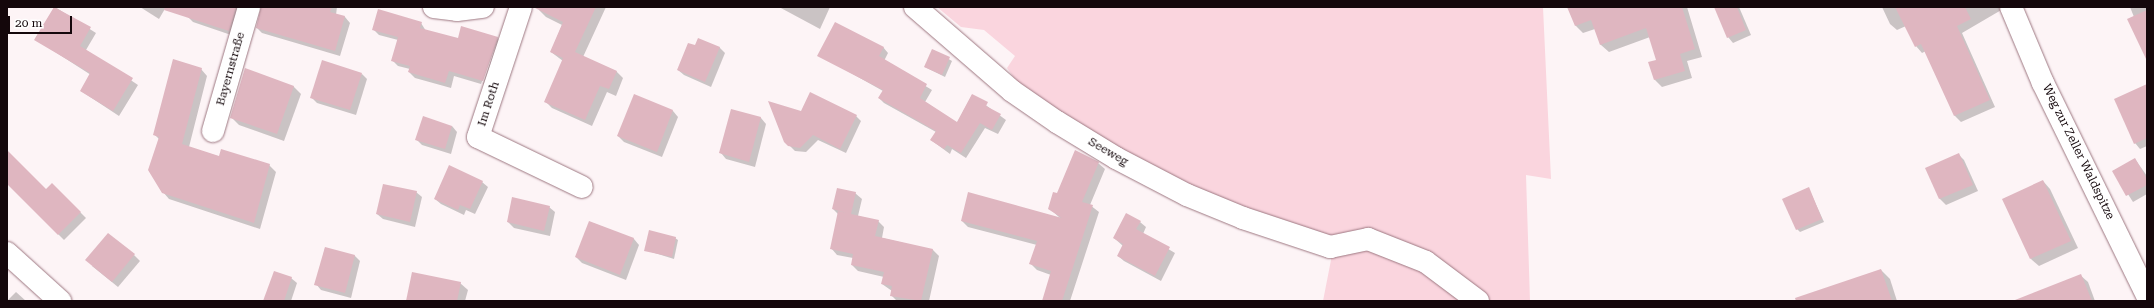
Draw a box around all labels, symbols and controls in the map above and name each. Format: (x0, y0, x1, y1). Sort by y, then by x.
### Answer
scale bar (10, 8, 74, 34)
text: 20 m (15, 16, 42, 30)
street label: Bayernstraße (214, 31, 248, 107)
street label: Im Roth (475, 80, 503, 128)
street label: Weg zur Zeller Waldspitze (2039, 82, 2117, 222)
street label: Seeweg (1085, 135, 1131, 169)

